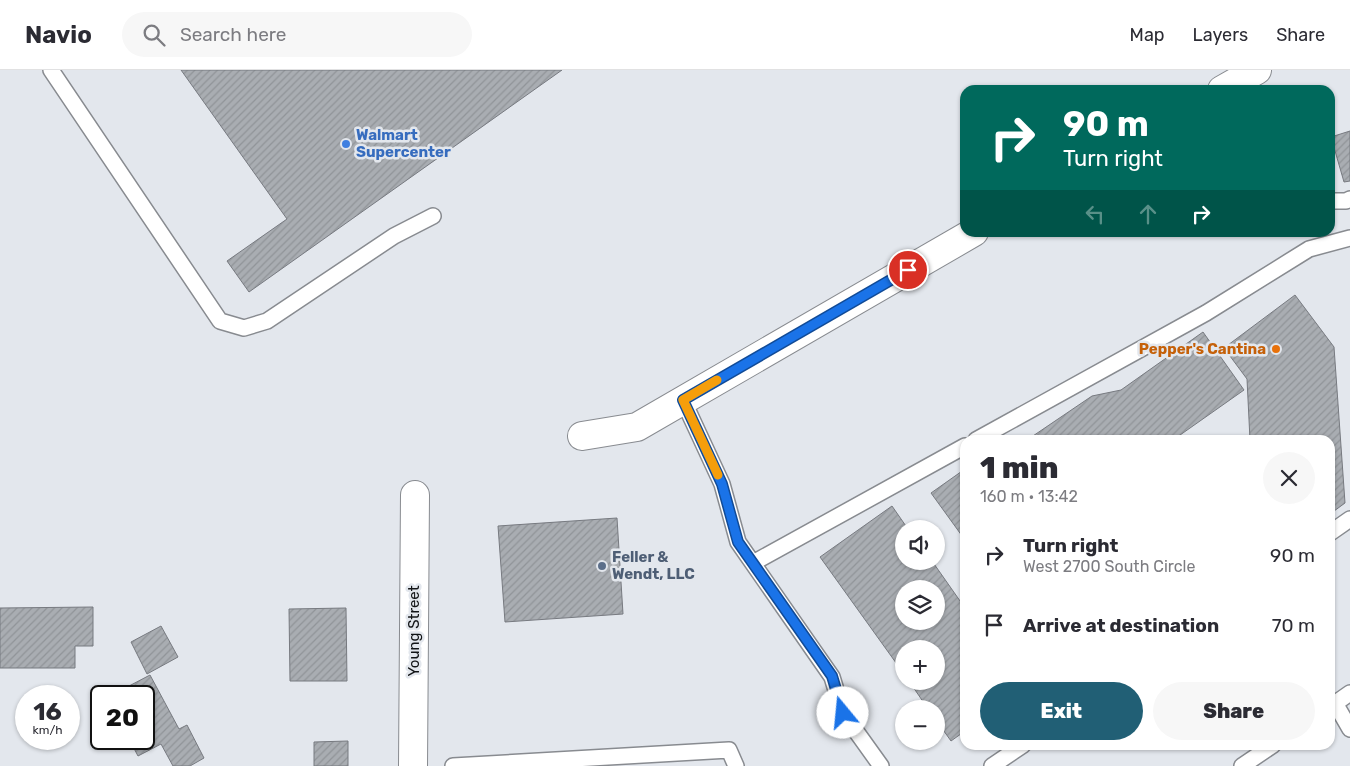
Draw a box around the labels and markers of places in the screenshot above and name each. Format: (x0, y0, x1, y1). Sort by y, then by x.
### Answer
place label: Walmart Supercenter (356, 126, 451, 161)
marker: Walmart Supercenter (340, 138, 352, 150)
pin (887, 249, 929, 291)
place label: Pepper's Cantina (1139, 340, 1266, 358)
marker: Pepper's Cantina (1270, 343, 1282, 355)
place label: Feller & Wendt, LLC (612, 548, 695, 583)
marker: Feller & Wendt, LLC (596, 560, 608, 572)

